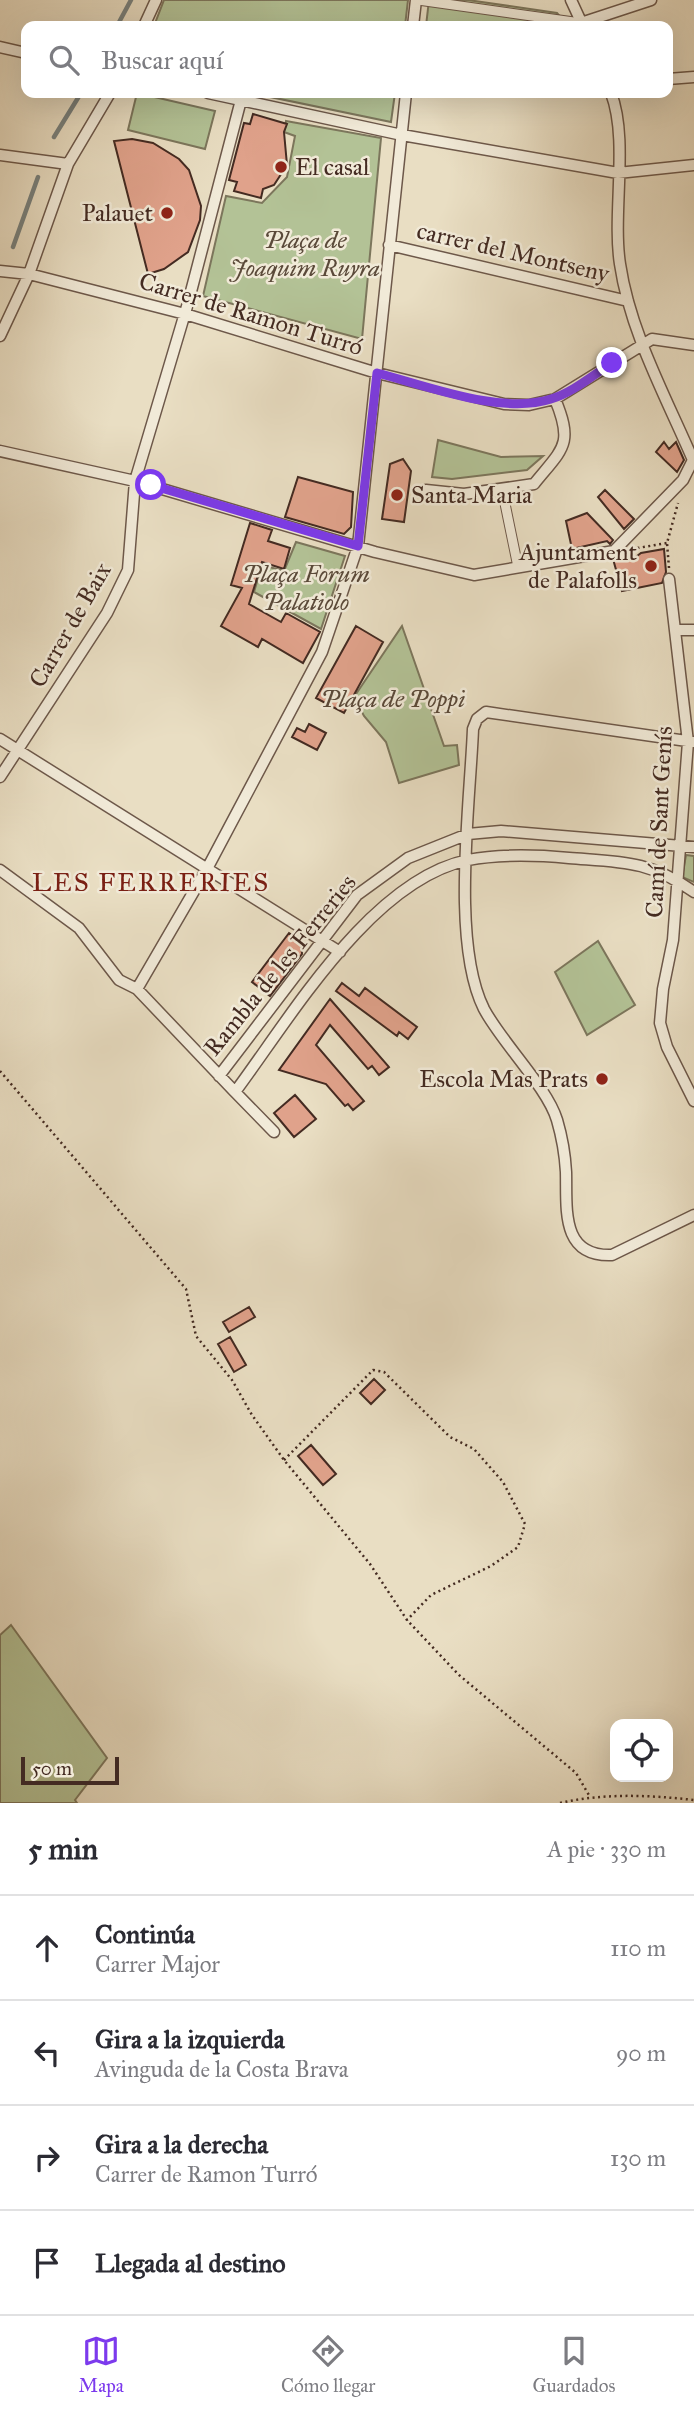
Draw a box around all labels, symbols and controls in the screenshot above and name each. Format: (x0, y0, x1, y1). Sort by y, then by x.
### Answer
search box (21, 21, 673, 98)
icon: search (45, 41, 83, 79)
text: Buscar aquí (101, 44, 223, 76)
place label: El casal (295, 152, 370, 182)
marker: El casal (273, 159, 289, 175)
place label: Palauet (82, 198, 154, 228)
marker: Palauet (159, 205, 175, 221)
street label: carrer del Montseny (414, 215, 613, 289)
park label: Plaça de Joaquim Ruyra (228, 225, 380, 283)
street label: Carrer de Ramon Turró (136, 266, 366, 362)
route end (596, 347, 627, 378)
route start (135, 469, 166, 500)
place label: Santa Maria (411, 480, 533, 510)
marker: Santa Maria (389, 487, 405, 503)
place label: Ajuntament de Palafolls (518, 537, 638, 595)
street label: Carrer de Baix (22, 557, 118, 693)
marker: Ajuntament de Palafolls (643, 558, 659, 574)
park label: Plaça Forum Palatiolo (242, 559, 370, 617)
park label: Plaça de Poppi (321, 684, 465, 714)
street label: Camí de Sant Genís (639, 725, 679, 919)
district label: LES FERRERIES (32, 866, 270, 898)
street label: Rambla de les Ferreries (197, 868, 363, 1062)
place label: Escola Mas Prats (419, 1064, 588, 1094)
marker: Escola Mas Prats (594, 1071, 610, 1087)
map controls (610, 1719, 673, 1782)
button: locate (610, 1719, 673, 1782)
scale bar (21, 1754, 119, 1786)
text: 50 m (32, 1757, 72, 1780)
text: 5 min (28, 1831, 98, 1867)
text: A pie · 330 m (547, 1835, 666, 1863)
text: Continúa (95, 1918, 195, 1950)
icon: ahead (28, 1929, 66, 1967)
text: 110 m (610, 1934, 666, 1962)
text: Carrer Major (95, 1950, 220, 1978)
text: Gira a la izquierda (95, 2023, 285, 2055)
icon: left (28, 2034, 66, 2072)
text: 90 m (616, 2039, 666, 2067)
text: Avinguda de la Costa Brava (95, 2055, 348, 2083)
text: Gira a la derecha (95, 2128, 268, 2160)
icon: right (28, 2139, 66, 2177)
text: 130 m (610, 2144, 666, 2172)
text: Carrer de Ramon Turró (95, 2160, 318, 2188)
icon: arrive (28, 2244, 66, 2282)
text: Llegada al destino (95, 2247, 286, 2279)
tab: Mapa (79, 2332, 124, 2397)
tab: Cómo llegar (281, 2332, 375, 2397)
tab: Guardados (533, 2332, 615, 2397)

